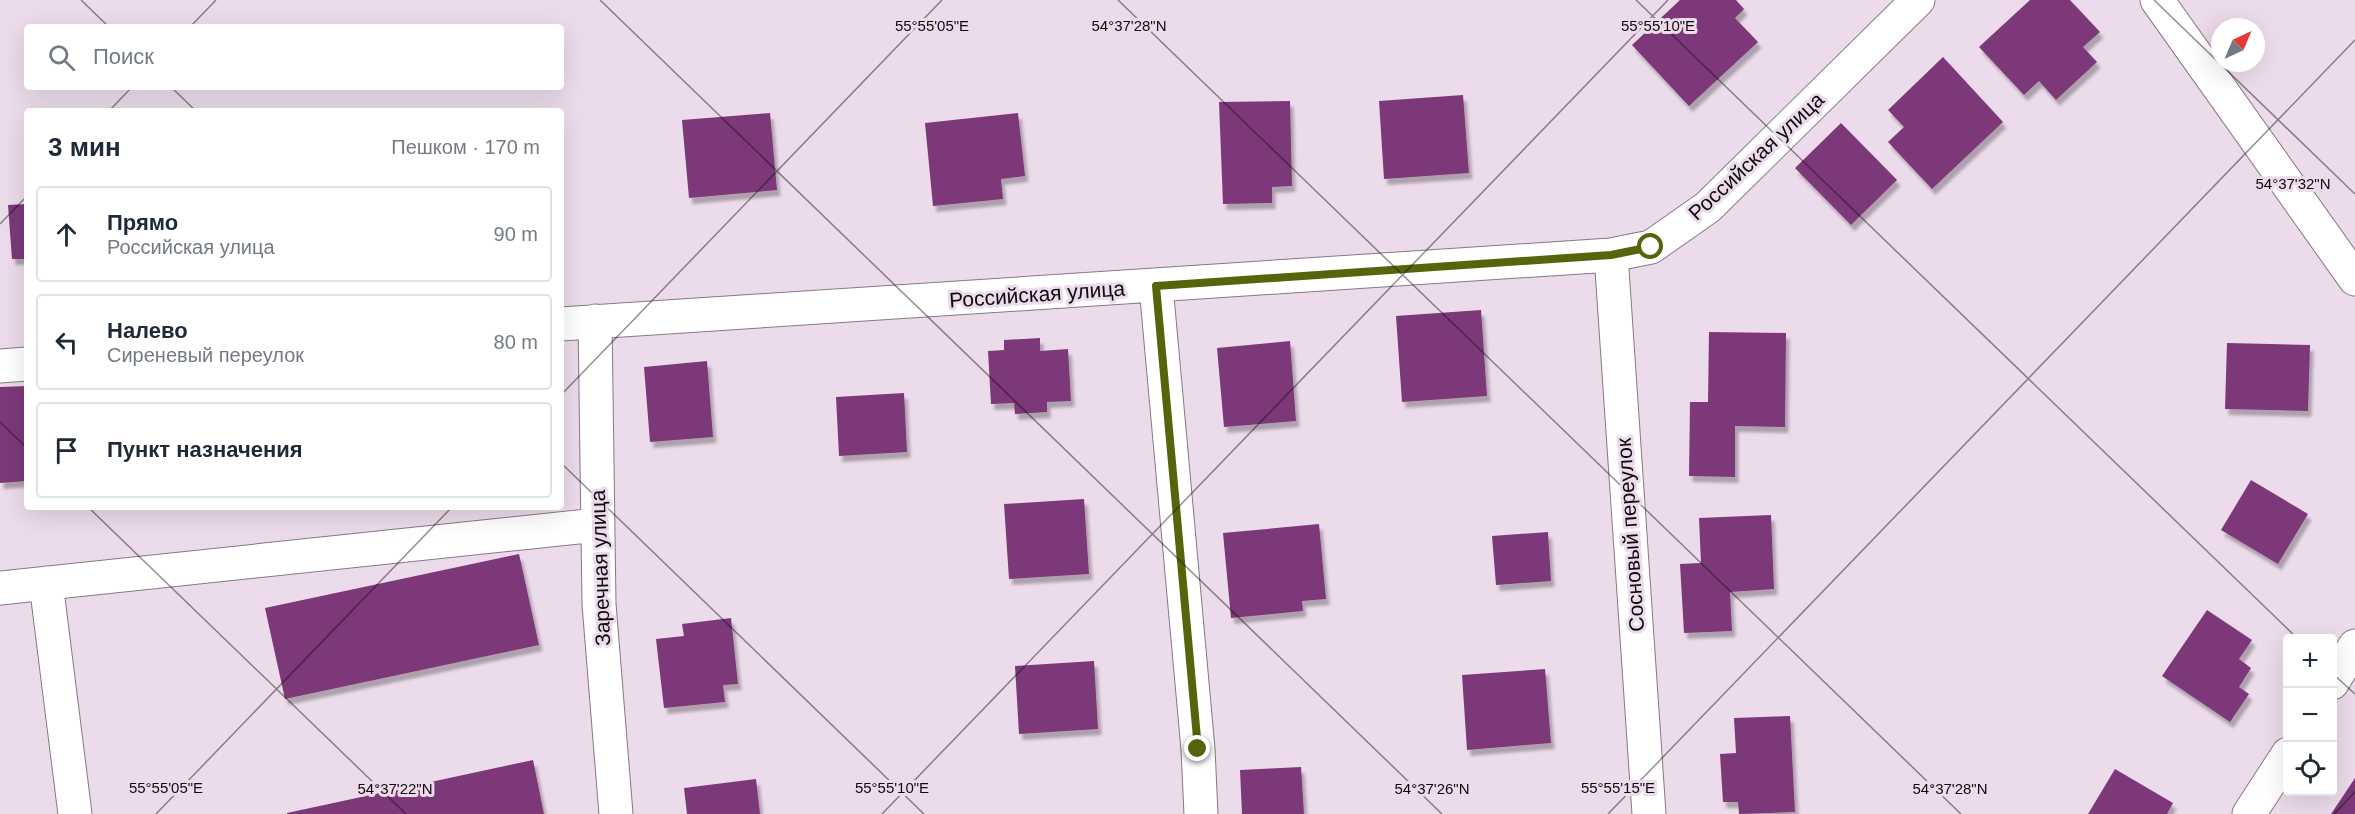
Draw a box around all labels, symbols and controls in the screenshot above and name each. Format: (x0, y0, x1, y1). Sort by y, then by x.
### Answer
text: 55°55'05"E (895, 17, 969, 34)
text: 54°37'28"N (1091, 17, 1167, 34)
text: 55°55'10"E (1621, 17, 1695, 34)
north arrow (2211, 18, 2265, 72)
search box (24, 24, 564, 90)
icon: search (45, 41, 78, 74)
text: Поиск (93, 44, 154, 69)
street label: Российская улица (1684, 87, 1828, 224)
text: 3 мин (48, 132, 121, 162)
text: Пешком · 170 m (391, 136, 540, 158)
text: 54°37'32"N (2255, 175, 2331, 192)
text: Прямо (107, 210, 178, 235)
icon: ahead (50, 218, 83, 251)
text: 90 m (494, 223, 538, 245)
route start (1637, 233, 1663, 259)
text: Российская улица (107, 236, 275, 258)
street label: Российская улица (948, 276, 1126, 312)
text: Налево (107, 318, 188, 343)
icon: left (50, 326, 83, 359)
text: 80 m (494, 331, 538, 353)
text: Сиреневый переулок (107, 344, 304, 366)
icon: arrive (50, 434, 83, 467)
text: Пункт назначения (107, 437, 303, 462)
street label: Сосновый переулок (1612, 437, 1648, 633)
street label: Заречная улица (586, 489, 614, 646)
map controls (2283, 634, 2337, 796)
button: + (2283, 634, 2337, 688)
button: − (2283, 688, 2337, 742)
route end (1184, 735, 1210, 761)
button: locate (2283, 742, 2337, 796)
text: 55°55'05"E (129, 779, 203, 796)
text: 55°55'10"E (855, 779, 929, 796)
text: 55°55'15"E (1581, 779, 1655, 796)
text: 54°37'22"N (357, 780, 433, 797)
text: 54°37'26"N (1394, 780, 1470, 797)
text: 54°37'28"N (1912, 780, 1988, 797)

